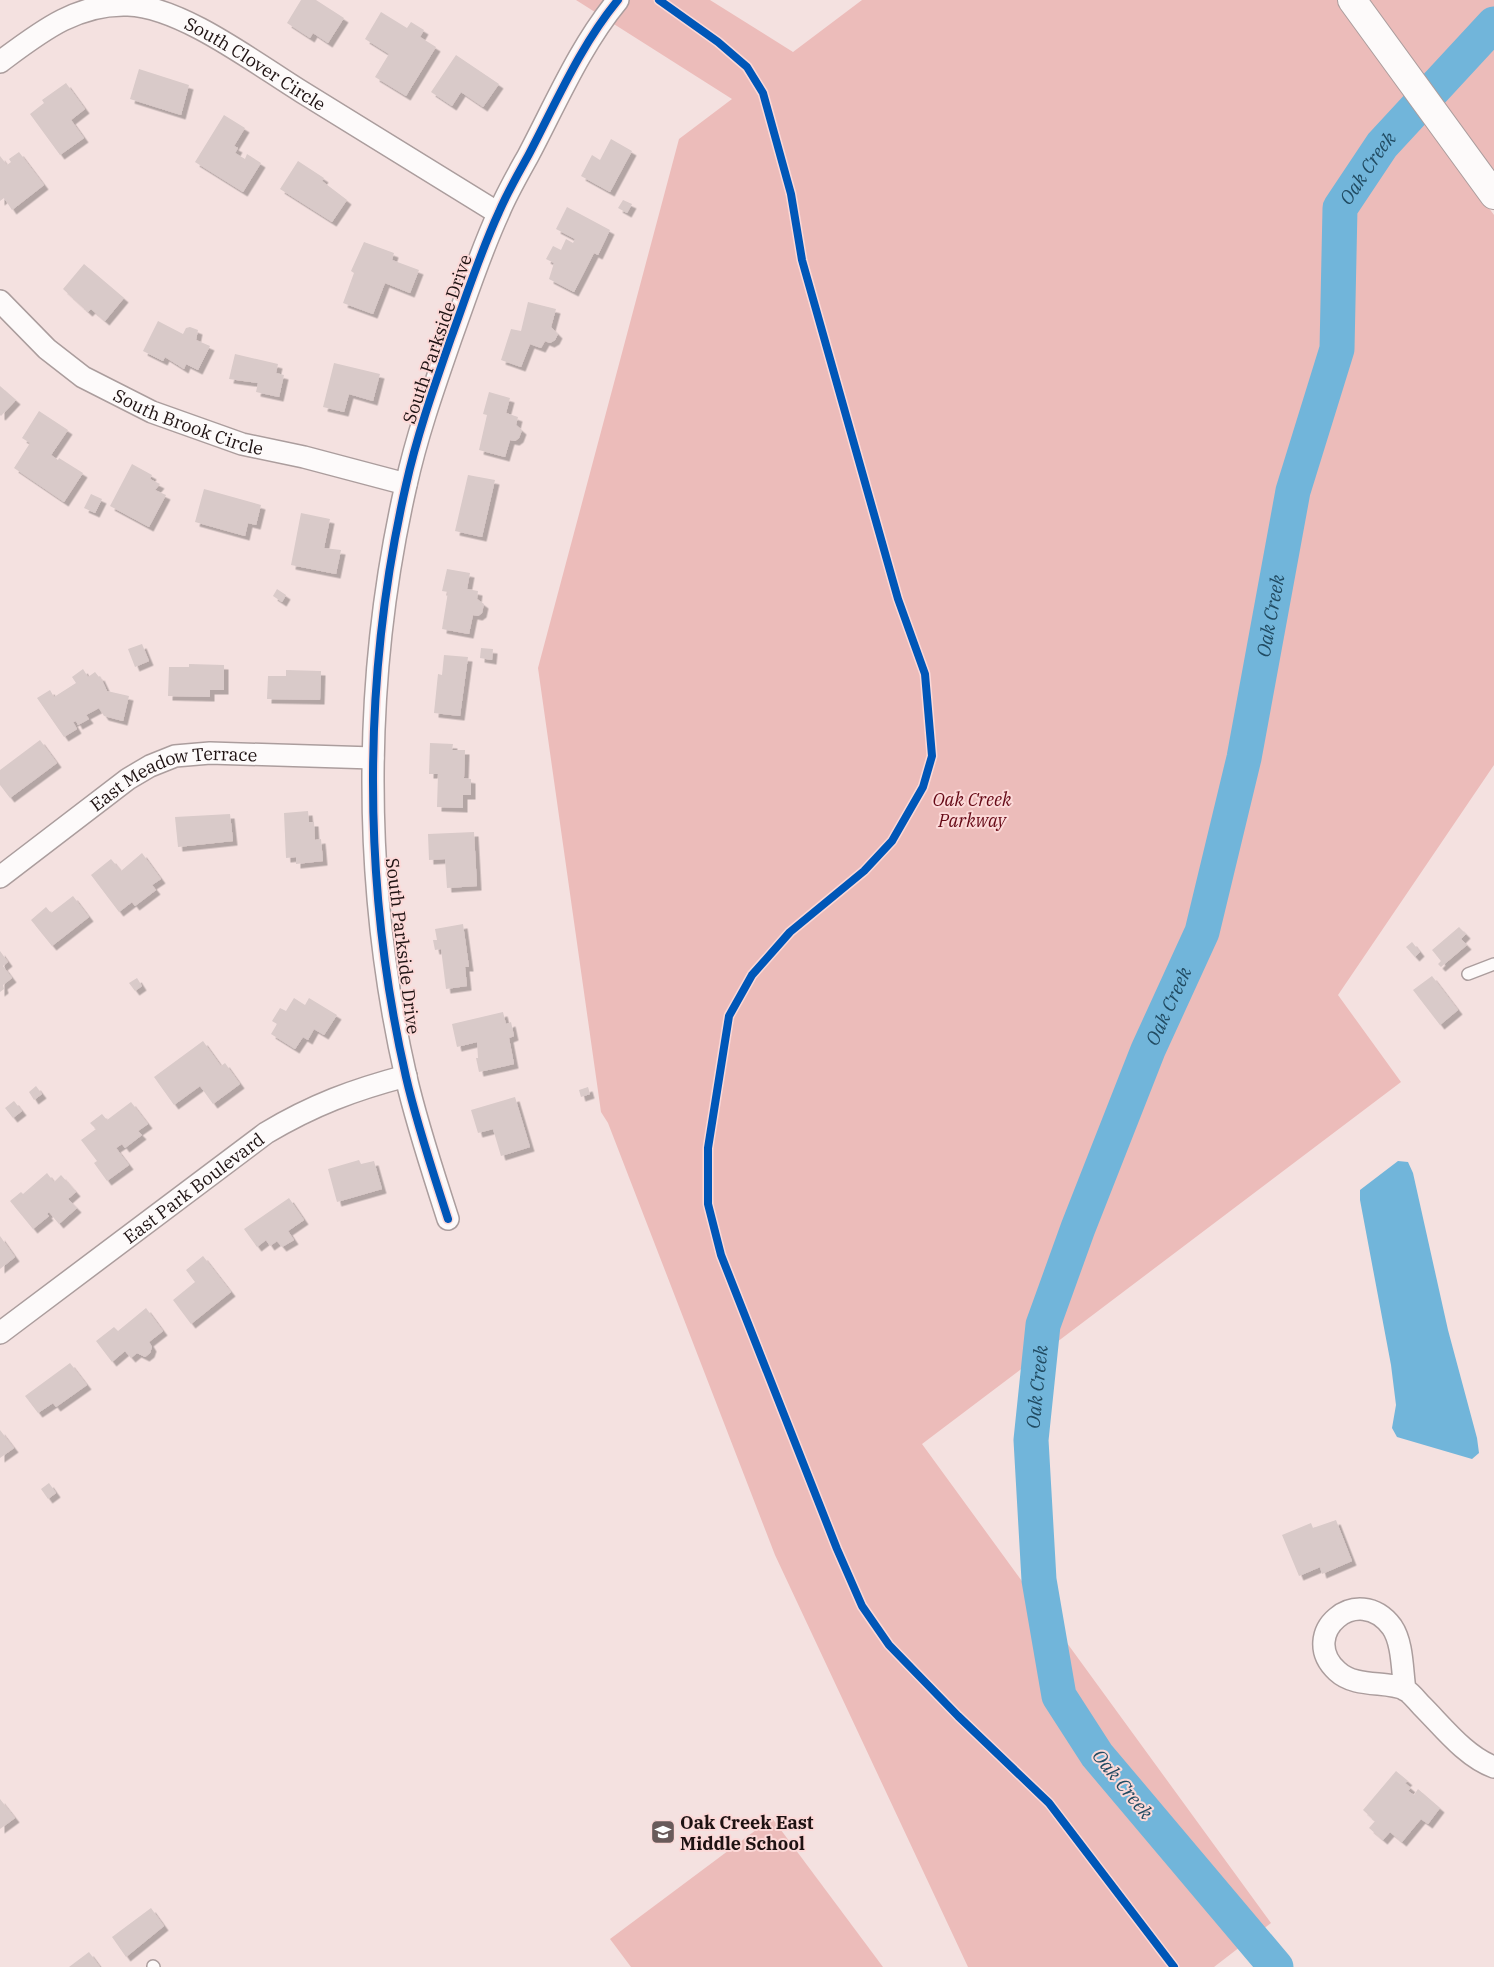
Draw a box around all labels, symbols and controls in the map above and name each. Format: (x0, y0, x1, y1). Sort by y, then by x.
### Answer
street label: South Clover Circle (181, 11, 330, 115)
water label: Oak Creek (1334, 125, 1401, 209)
street label: South Parkside Drive (397, 251, 477, 427)
street label: South Brook Circle (110, 383, 266, 460)
water label: Oak Creek (1251, 572, 1290, 659)
street label: East Meadow Terrace (85, 741, 258, 816)
park label: Oak Creek Parkway (932, 788, 1012, 832)
street label: South Parkside Drive (381, 856, 425, 1036)
water label: Oak Creek (1140, 962, 1197, 1049)
street label: East Park Boulevard (118, 1127, 269, 1248)
water label: Oak Creek (1020, 1343, 1053, 1430)
water label: Oak Creek (1087, 1744, 1159, 1825)
place label: Oak Creek East Middle School (680, 1811, 814, 1855)
school or university icon: Oak Creek East Middle School (650, 1819, 676, 1845)

